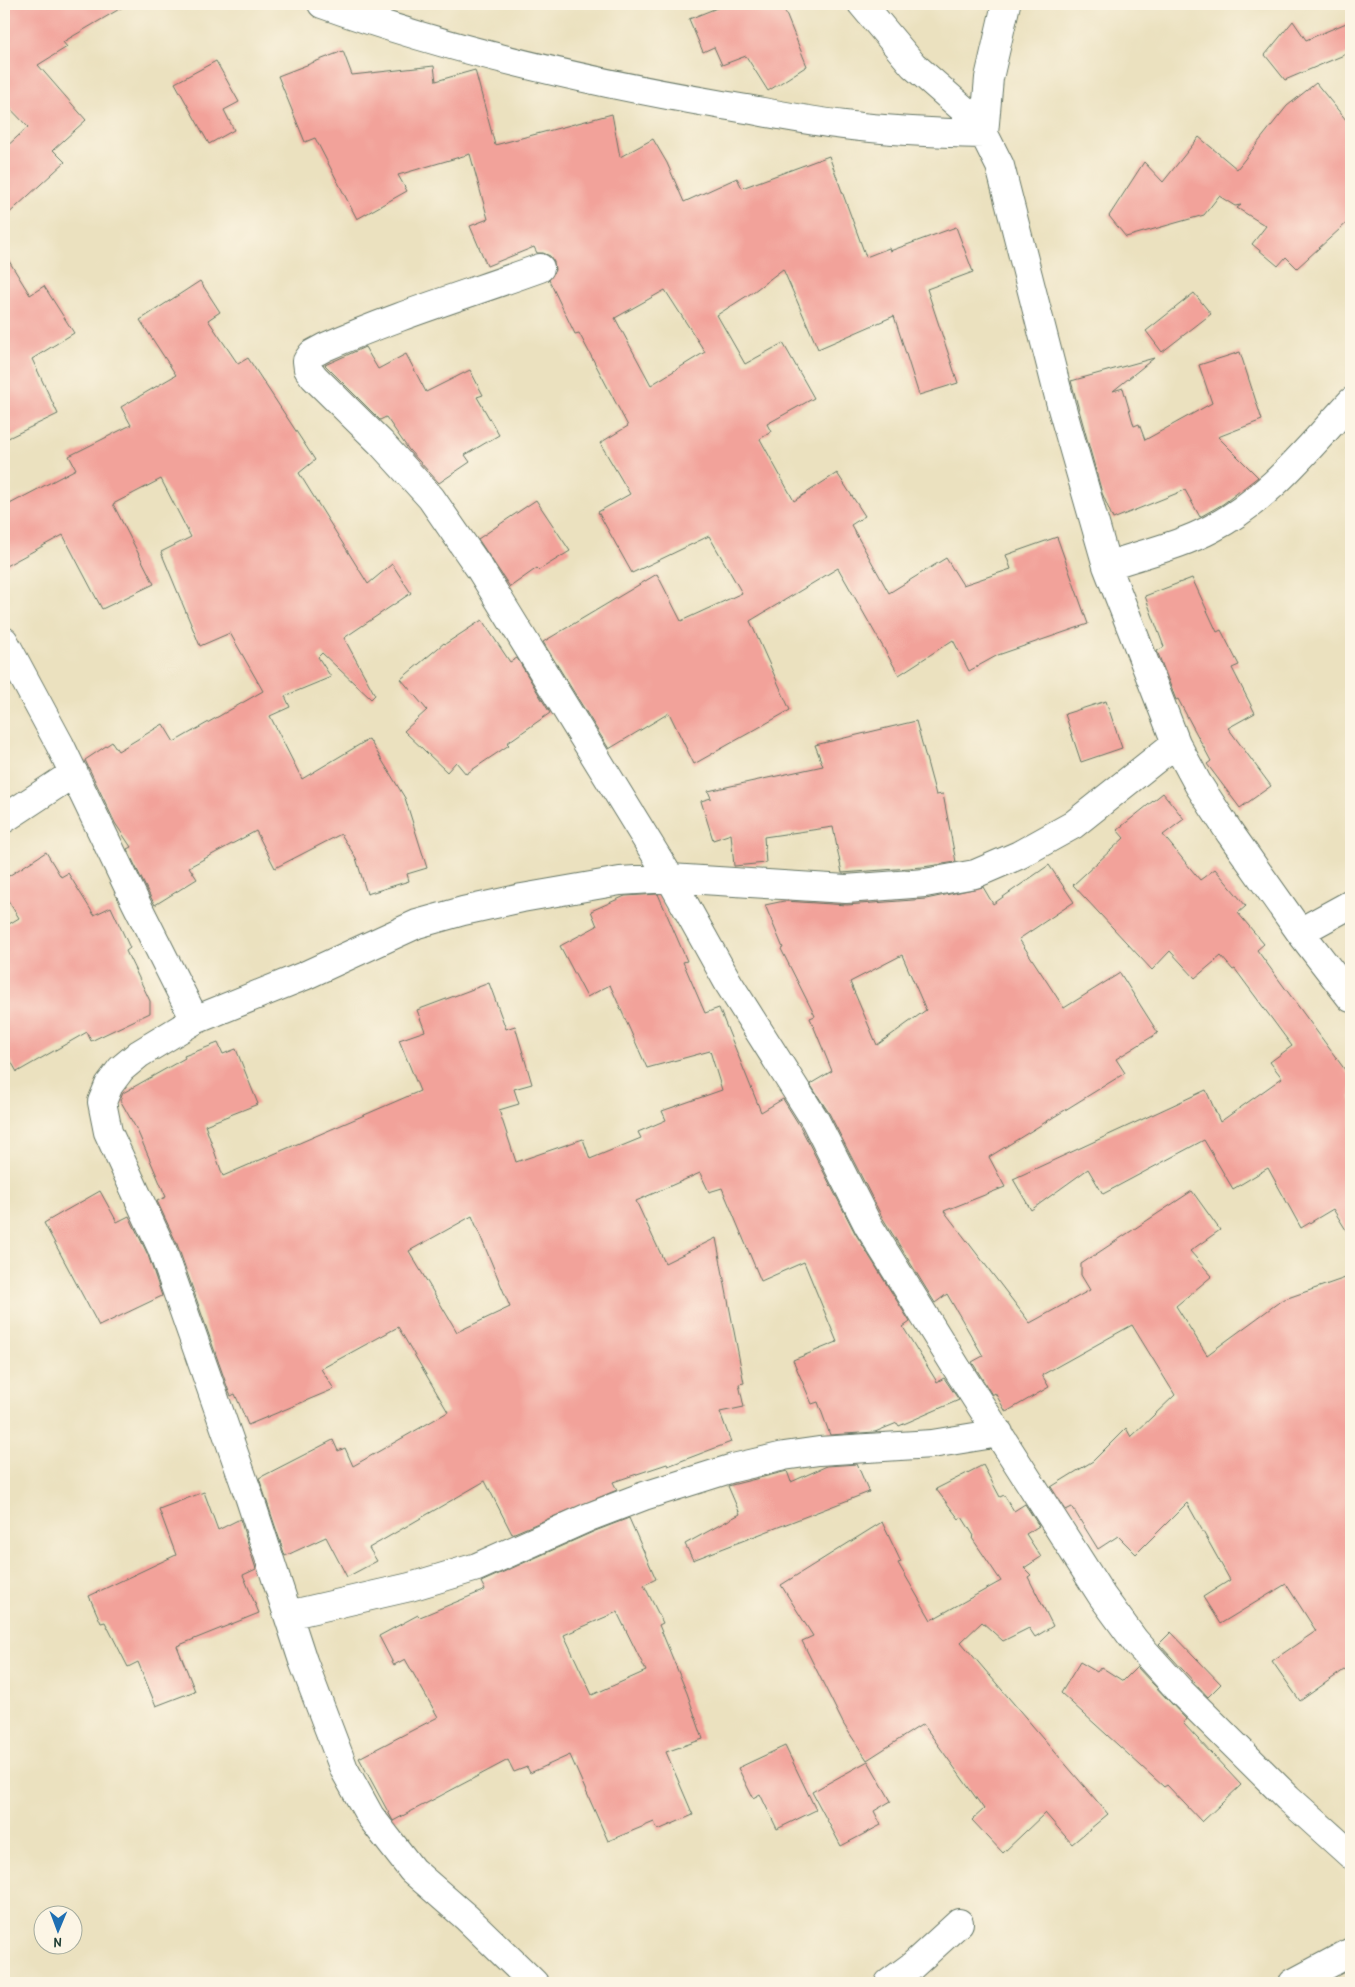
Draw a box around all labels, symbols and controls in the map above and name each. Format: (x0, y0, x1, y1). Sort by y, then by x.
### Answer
north arrow (32, 1904, 82, 1954)
text: N (53, 1934, 62, 1953)

